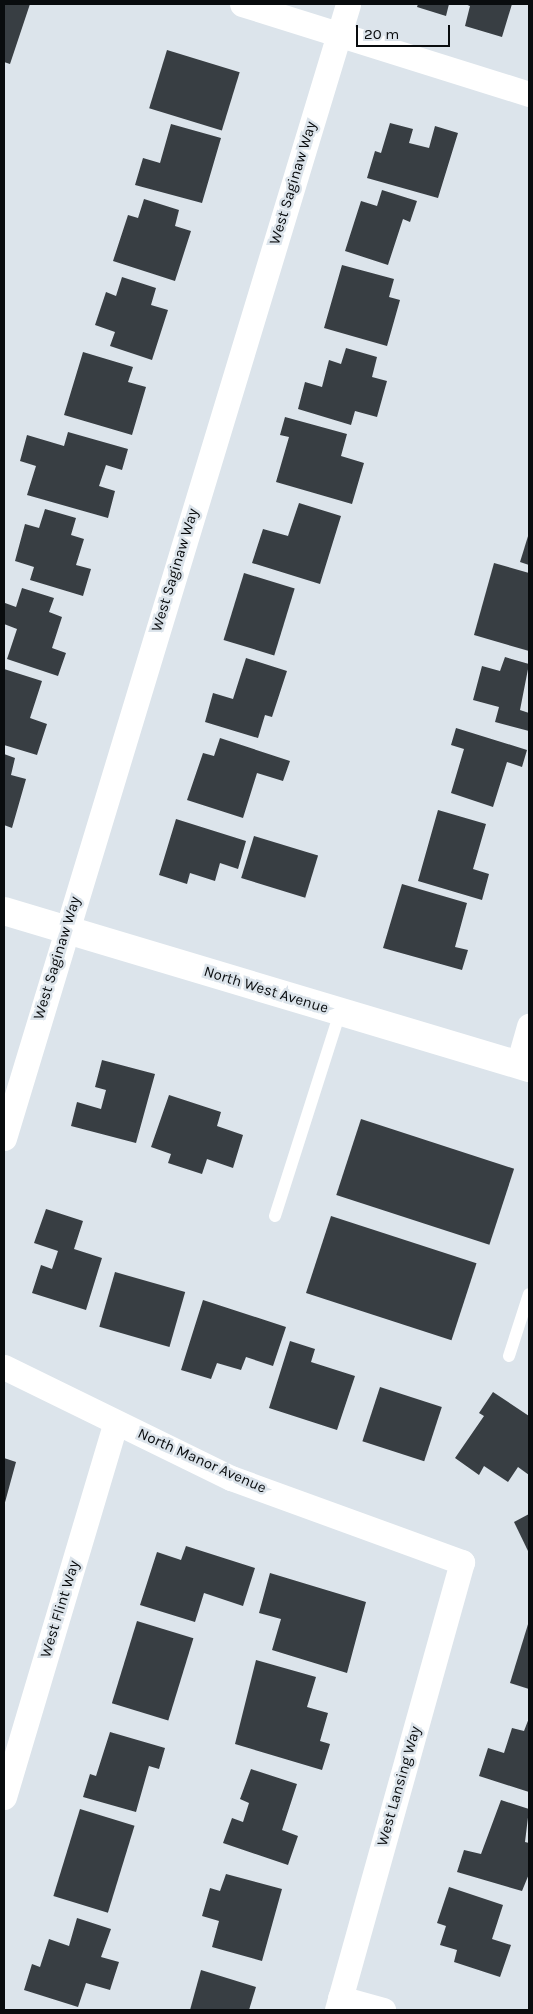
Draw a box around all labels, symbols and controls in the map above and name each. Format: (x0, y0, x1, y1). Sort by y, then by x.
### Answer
scale bar (358, 15, 452, 47)
text: 20 m (364, 25, 399, 43)
street label: West Saginaw Way (266, 119, 320, 247)
street label: West Saginaw Way (148, 506, 202, 634)
street label: West Saginaw Way (30, 894, 84, 1022)
street label: North West Avenue (202, 963, 330, 1017)
street label: North Manor Avenue (135, 1425, 269, 1497)
street label: West Flint Way (37, 1558, 83, 1660)
street label: West Lansing Way (373, 1724, 425, 1848)

